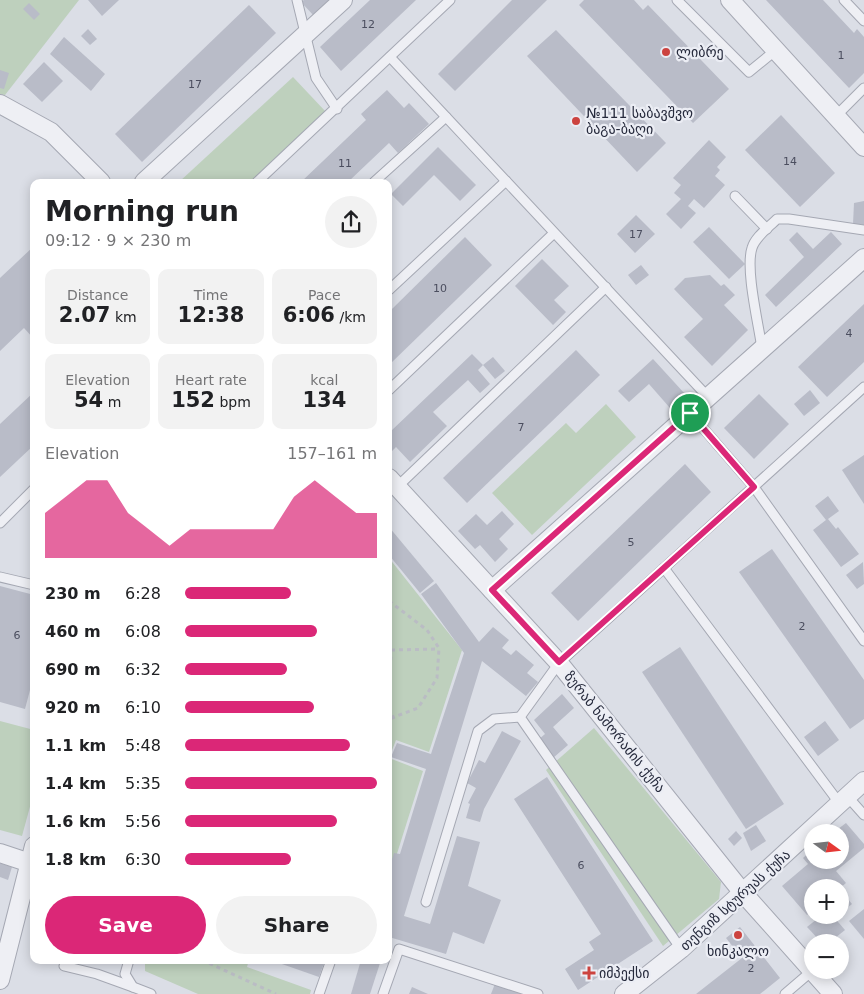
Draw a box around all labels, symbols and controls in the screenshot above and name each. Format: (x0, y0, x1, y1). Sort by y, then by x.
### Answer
house number: 12 (361, 18, 375, 31)
place label: ლიბრე (676, 44, 724, 60)
marker: ლიბრე (660, 46, 672, 58)
house number: 1 (838, 49, 845, 62)
house number: 17 (188, 78, 202, 91)
place label: №111 საბავშვო ბაგა-ბაღი (586, 105, 693, 137)
marker: №111 საბავშვო ბაგა-ბაღი (570, 115, 582, 127)
house number: 14 (783, 155, 797, 168)
house number: 11 (338, 157, 352, 170)
text: Morning run (45, 195, 239, 228)
button: share (325, 196, 377, 248)
house number: 17 (629, 228, 643, 241)
text: 09:12 · 9 × 230 m (45, 231, 191, 250)
house number: 10 (433, 282, 447, 295)
text: Distance (67, 287, 128, 303)
text: Time (194, 287, 228, 303)
text: Pace (308, 287, 341, 303)
text: 2.07 (59, 303, 110, 327)
text: 12:38 (178, 303, 244, 327)
text: 6:06 (283, 303, 335, 327)
text: km (110, 309, 137, 325)
text: /km (335, 309, 366, 325)
house number: 4 (846, 327, 853, 340)
text: Elevation (65, 372, 130, 388)
text: Heart rate (175, 372, 247, 388)
text: kcal (310, 372, 338, 388)
text: 54 (74, 388, 103, 412)
text: 152 (171, 388, 215, 412)
text: 134 (302, 388, 346, 412)
pin (669, 392, 711, 434)
text: m (103, 394, 121, 410)
text: bpm (215, 394, 251, 410)
icon: arrive (676, 399, 704, 427)
house number: 7 (518, 421, 525, 434)
text: Elevation (45, 444, 119, 463)
text: 157–161 m (287, 444, 377, 463)
house number: 5 (628, 536, 635, 549)
text: 230 m (45, 584, 101, 603)
text: 6:28 (125, 584, 161, 603)
house number: 2 (799, 620, 806, 633)
text: 460 m (45, 622, 101, 641)
text: 6:08 (125, 622, 161, 641)
house number: 6 (14, 629, 21, 642)
text: 690 m (45, 660, 101, 679)
text: 6:32 (125, 660, 161, 679)
street label: ზურაბ ნამორაძის ქუჩა (561, 668, 669, 796)
text: 920 m (45, 698, 101, 717)
text: 6:10 (125, 698, 161, 717)
text: 1.1 km (45, 736, 106, 755)
text: 5:48 (125, 736, 161, 755)
text: 1.4 km (45, 774, 106, 793)
text: 5:35 (125, 774, 161, 793)
text: 1.6 km (45, 812, 106, 831)
text: 5:56 (125, 812, 161, 831)
north arrow (804, 824, 849, 869)
map controls (804, 824, 849, 979)
street label: თენგიზ სტურუას ქუჩა (677, 846, 793, 954)
text: 1.8 km (45, 850, 106, 869)
text: 6:30 (125, 850, 161, 869)
house number: 6 (578, 859, 585, 872)
button: + (804, 879, 849, 924)
button: Save (45, 896, 206, 954)
button: Share (216, 896, 377, 954)
marker: ხინკალო (732, 929, 744, 941)
button: − (804, 934, 849, 979)
place label: ხინკალო (707, 943, 769, 959)
house number: 2 (748, 962, 755, 975)
place label: იმპექსი (599, 965, 650, 981)
marker: იმპექსი (583, 967, 595, 979)

